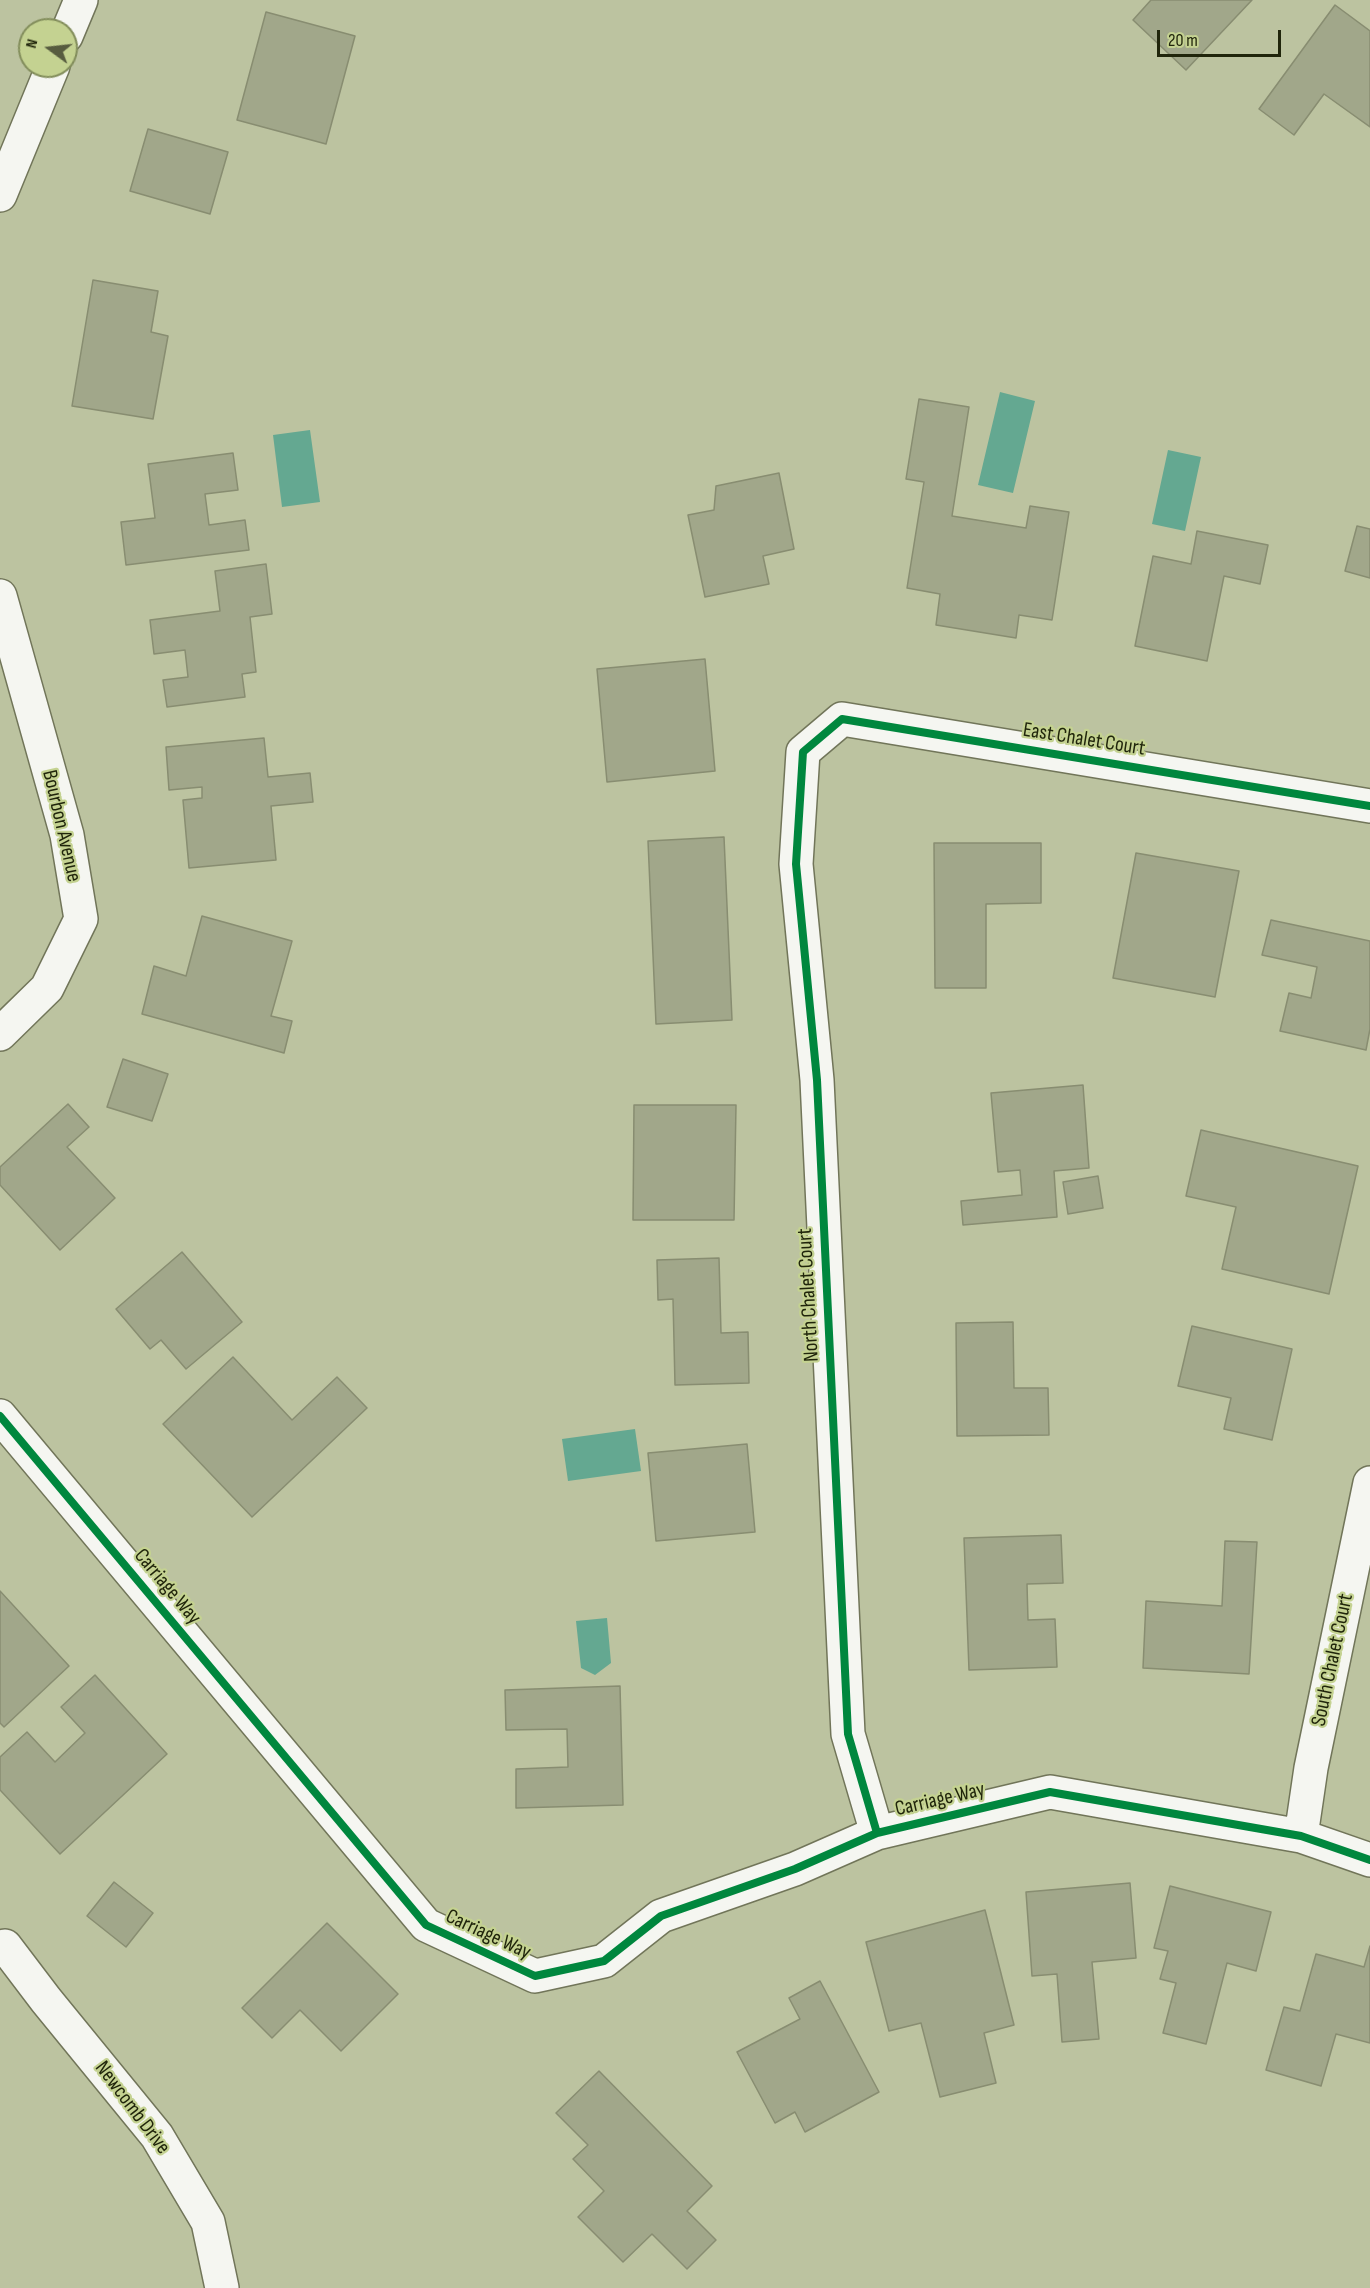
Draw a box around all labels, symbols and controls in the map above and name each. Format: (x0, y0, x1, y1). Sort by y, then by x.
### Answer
north arrow (18, 18, 78, 78)
scale bar (1160, 18, 1284, 56)
text: 20 m (1168, 30, 1198, 51)
text: N (22, 37, 42, 50)
street label: East Chalet Court (1021, 718, 1147, 762)
street label: Bourbon Avenue (36, 768, 86, 884)
street label: North Chalet Court (793, 1227, 825, 1363)
street label: Carriage Way (128, 1544, 206, 1630)
street label: South Chalet Court (1307, 1592, 1359, 1728)
street label: Carriage Way (893, 1777, 987, 1823)
street label: Carriage Way (441, 1904, 535, 1966)
street label: Newcomb Drive (89, 2056, 175, 2160)

